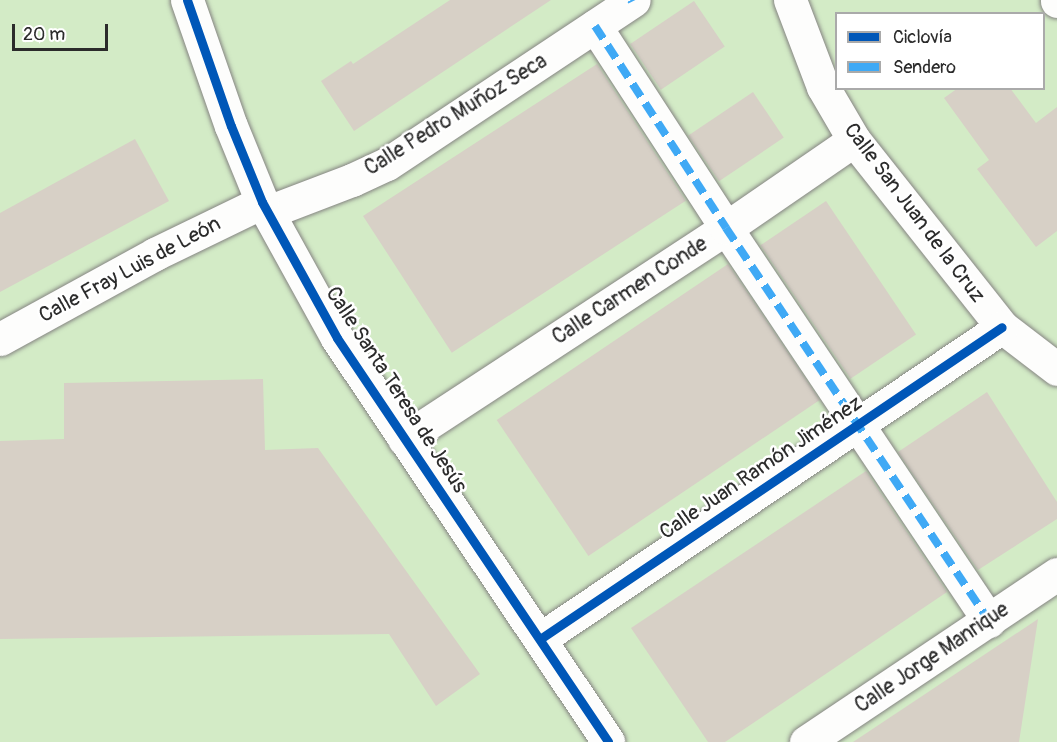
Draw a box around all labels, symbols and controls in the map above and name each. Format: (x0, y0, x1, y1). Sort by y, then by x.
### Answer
scale bar (15, 12, 111, 50)
legend (835, 12, 1045, 90)
text: 20 m (23, 23, 65, 46)
text: Ciclovía (893, 26, 952, 49)
street label: Calle Pedro Muñoz Seca (360, 49, 552, 181)
text: Sendero (893, 56, 956, 79)
street label: Calle San Juan de la Cruz (838, 118, 990, 308)
street label: Calle Fray Luis de León (35, 211, 225, 329)
street label: Calle Carmen Conde (548, 232, 712, 350)
street label: Calle Santa Teresa de Jesús (320, 282, 472, 498)
street label: Calle Juan Ramón Jiménez (655, 391, 867, 545)
street label: Calle Jorge Manrique (850, 597, 1014, 719)

